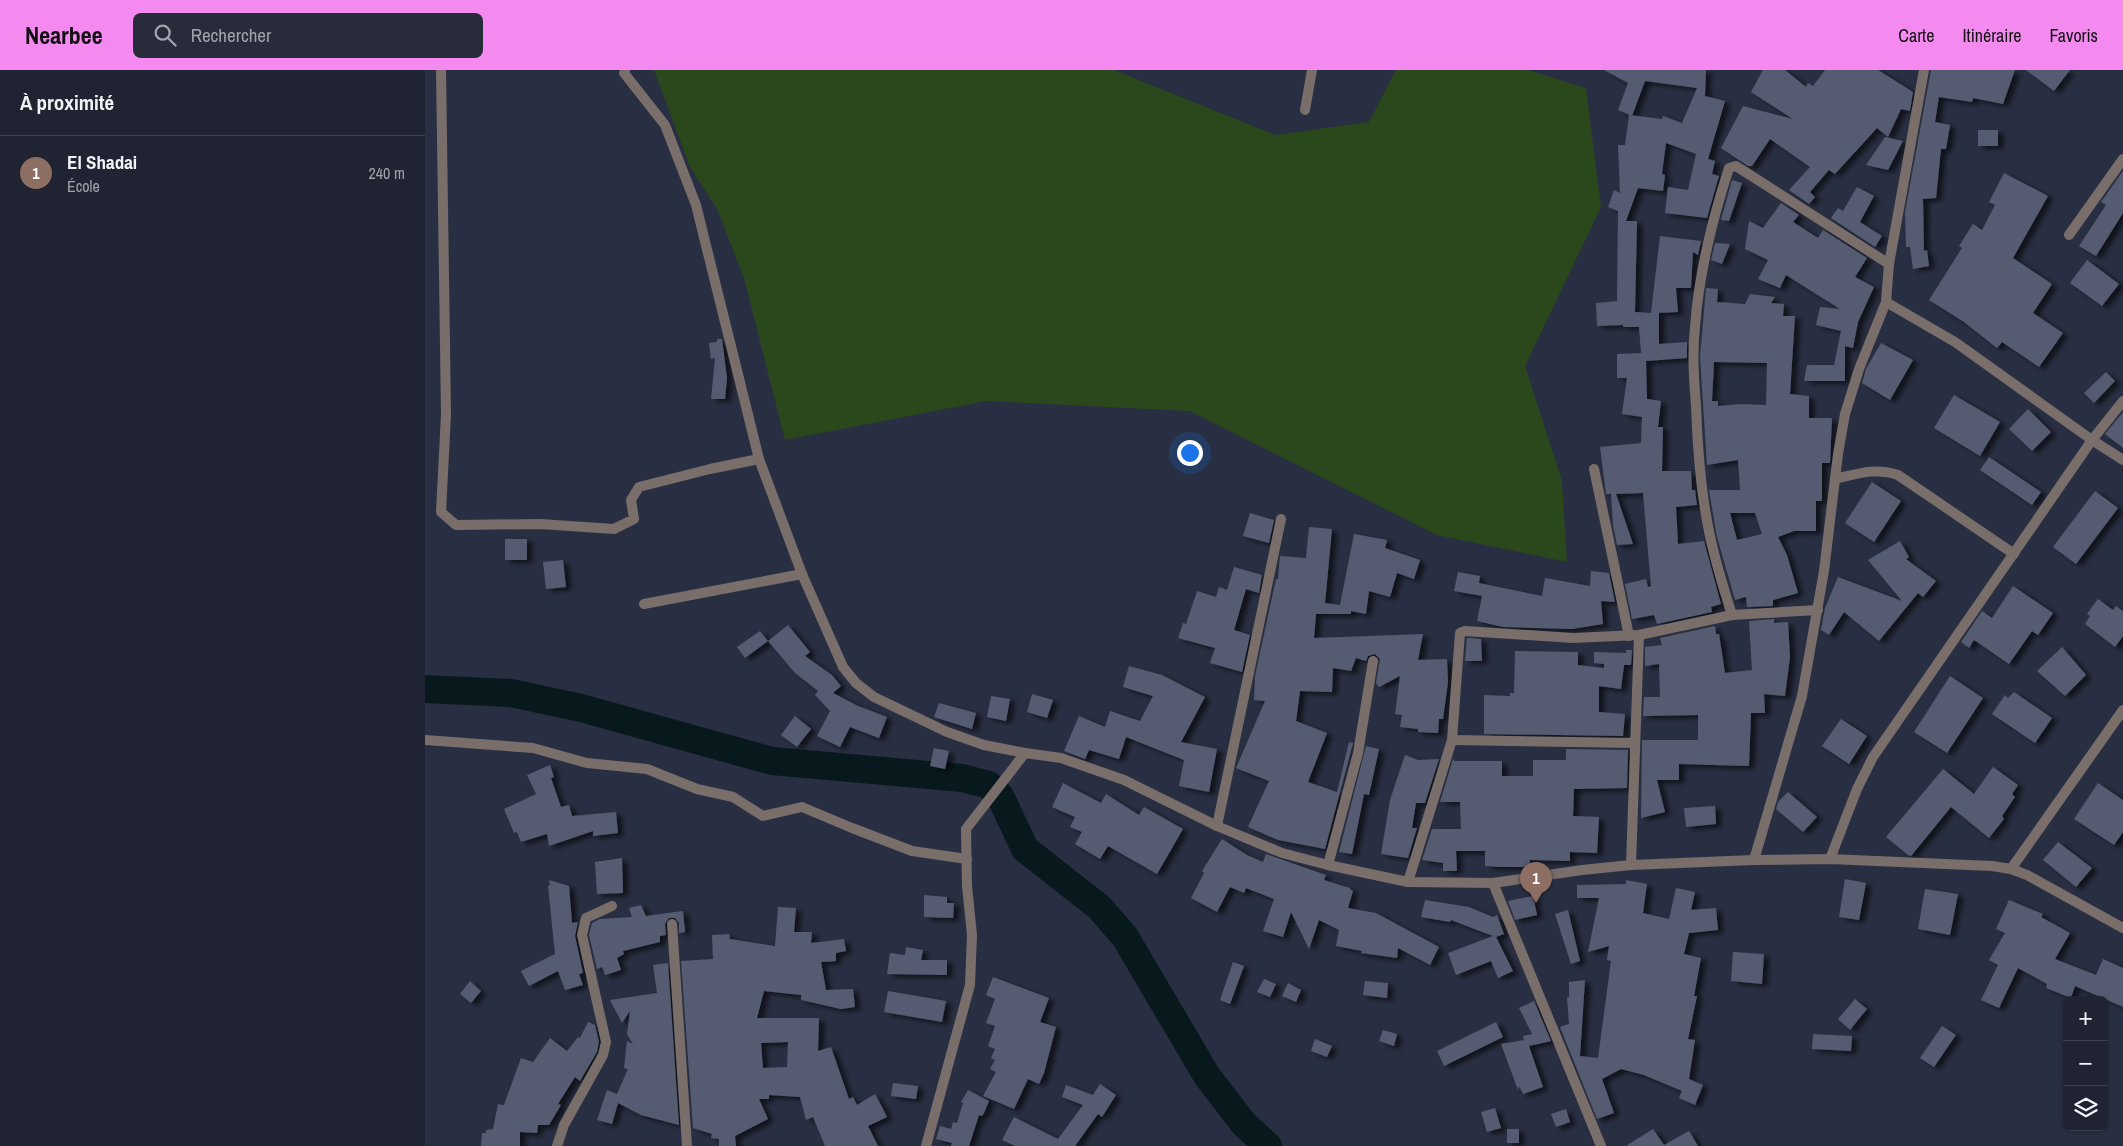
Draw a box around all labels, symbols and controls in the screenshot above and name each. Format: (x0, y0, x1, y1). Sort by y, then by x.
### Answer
search box (133, 13, 483, 58)
text: Nearbee (25, 19, 103, 51)
icon: search (151, 21, 179, 49)
text: Rechercher (191, 22, 271, 48)
text: Carte (1898, 23, 1934, 48)
text: Itinéraire (1962, 23, 2022, 48)
text: Favoris (2050, 23, 2098, 48)
text: À proximité (20, 88, 114, 117)
text: El Shadai (67, 149, 137, 175)
text: 1 (32, 162, 40, 184)
text: 240 m (369, 162, 405, 184)
text: École (67, 175, 100, 197)
your location (1177, 440, 1203, 466)
pin: 1 (1520, 862, 1552, 903)
map controls (2063, 996, 2108, 1131)
button: + (2063, 996, 2108, 1041)
button: − (2063, 1041, 2108, 1086)
button: layers (2063, 1086, 2108, 1131)

